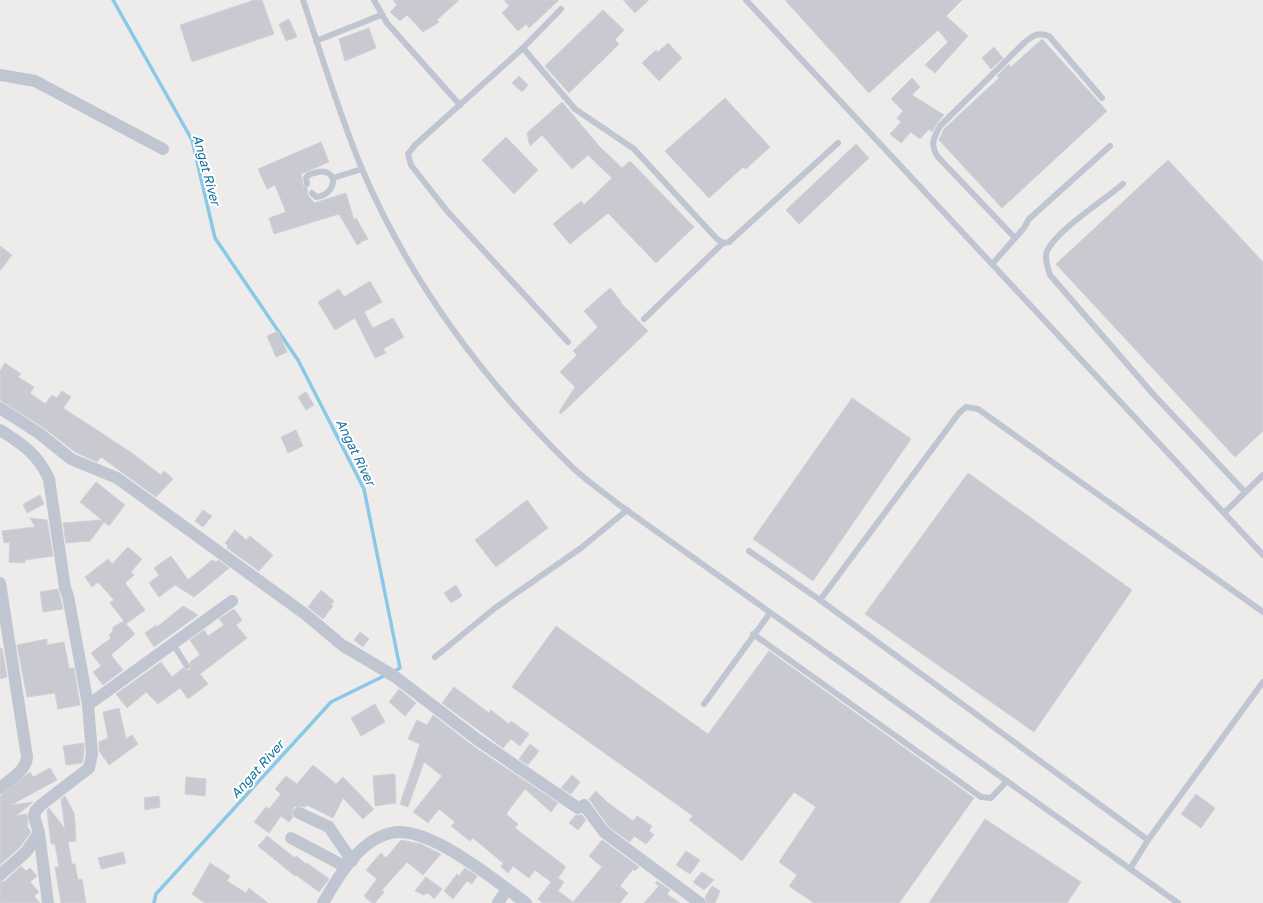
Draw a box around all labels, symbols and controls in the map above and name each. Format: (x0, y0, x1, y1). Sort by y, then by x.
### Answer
water label: Angat River (190, 133, 225, 209)
water label: Angat River (333, 416, 380, 490)
water label: Angat River (227, 735, 288, 801)

